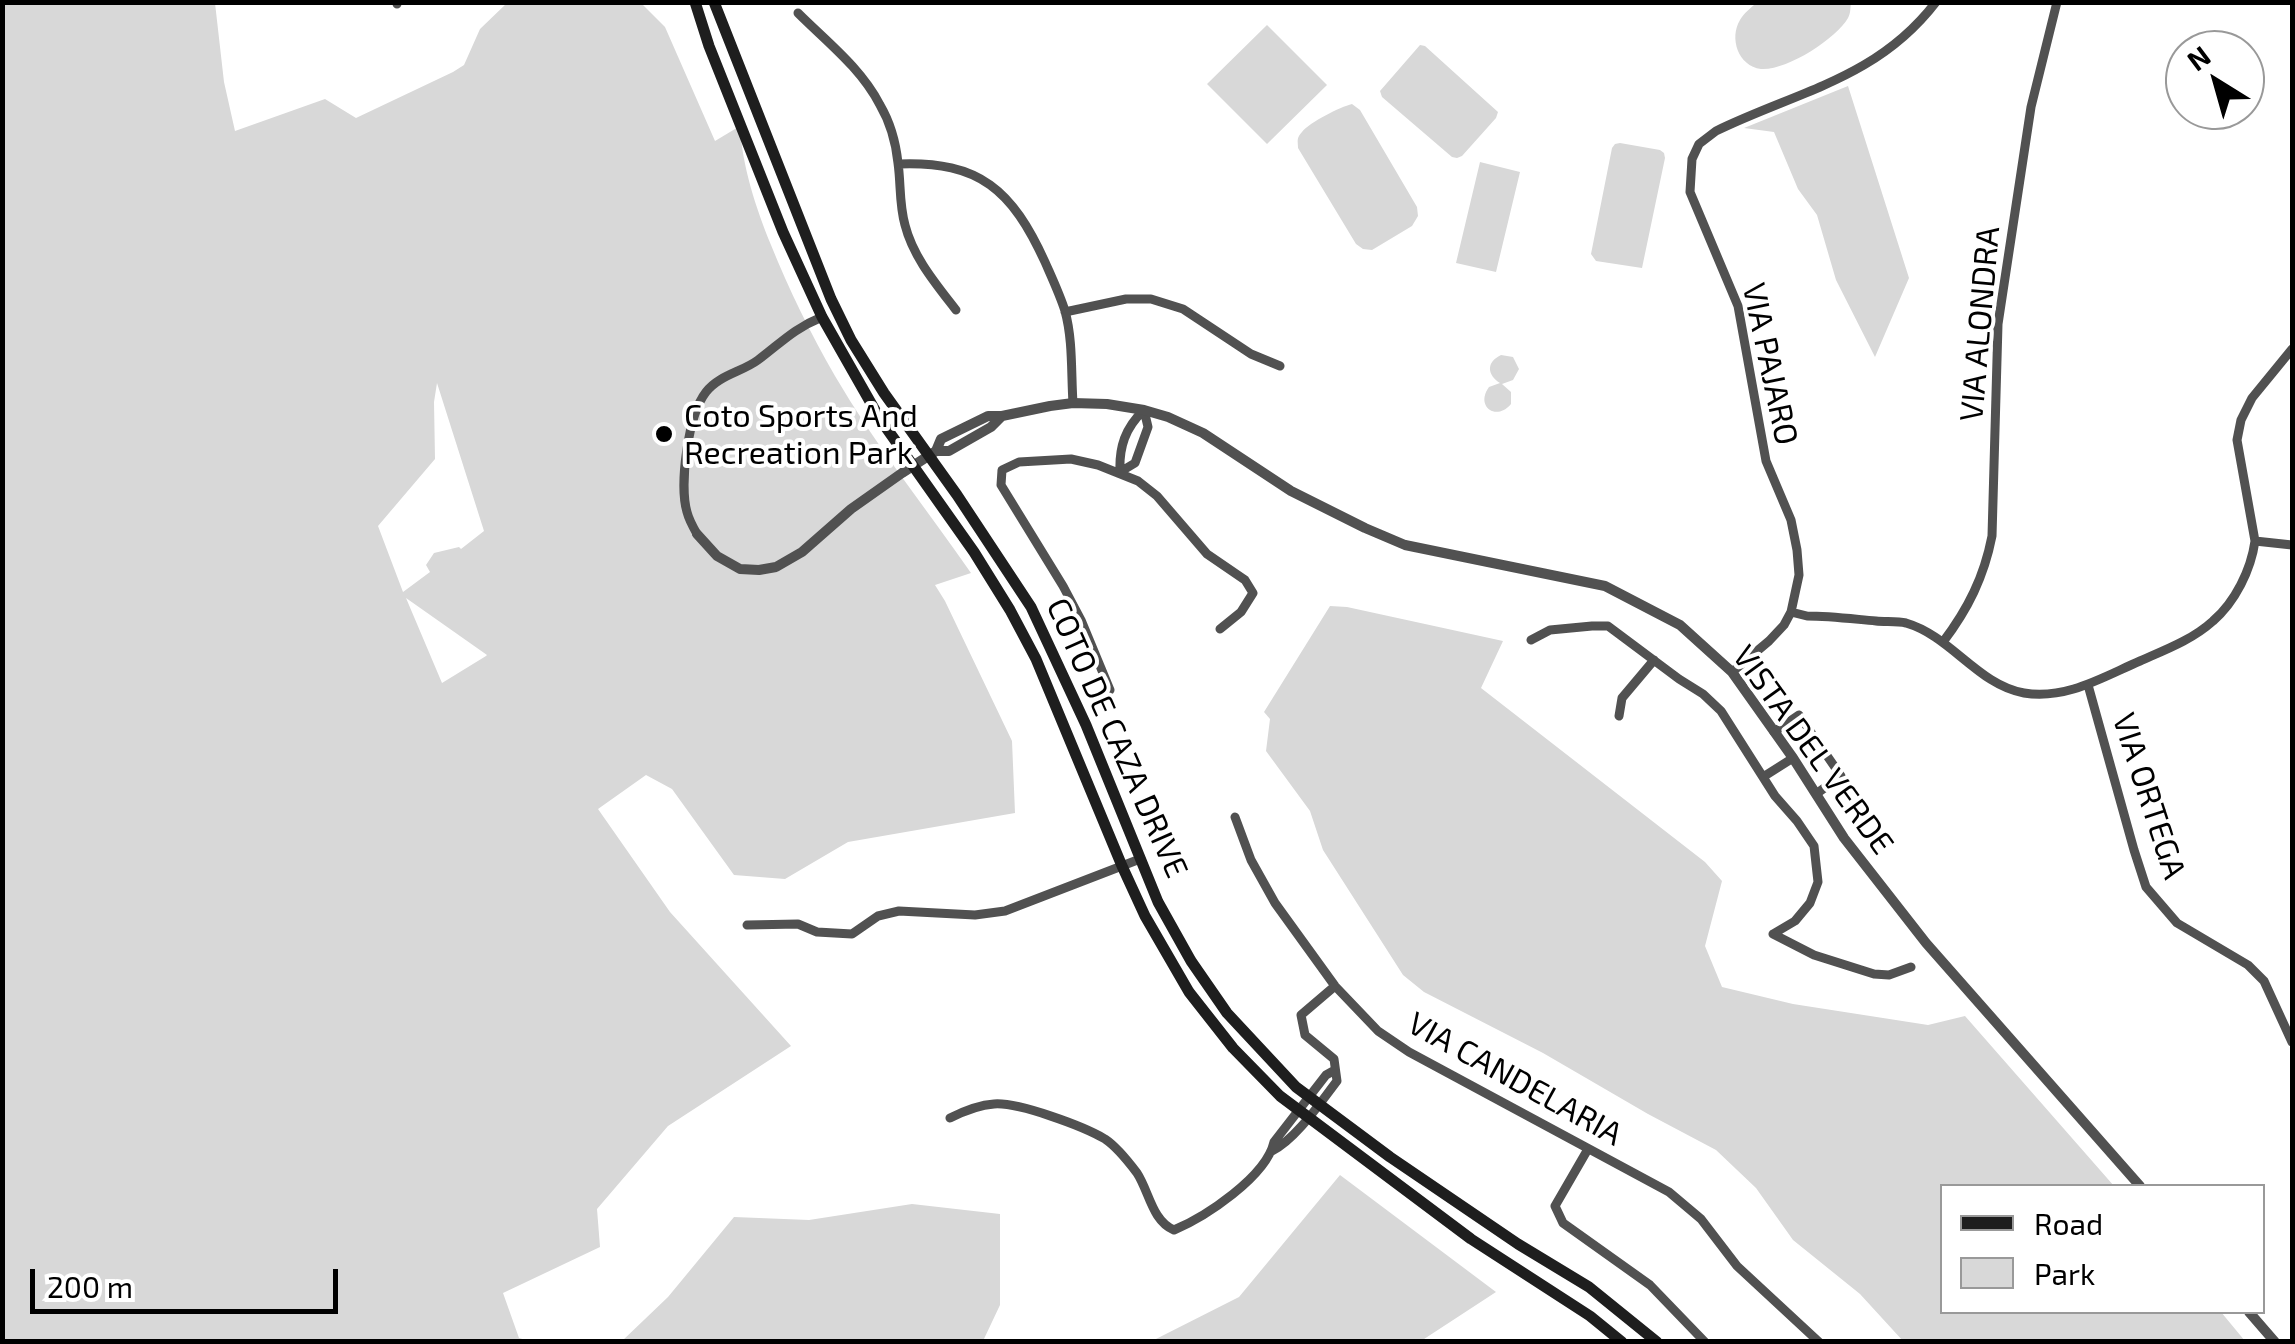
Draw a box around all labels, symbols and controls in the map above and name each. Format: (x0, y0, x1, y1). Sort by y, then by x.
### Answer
north arrow (2165, 30, 2265, 130)
text: N (2180, 38, 2216, 77)
street label: VIA ALONDRA (1952, 225, 2008, 423)
street label: VIA PAJARO (1734, 280, 1806, 448)
place label: Coto Sports And Recreation Park (684, 397, 918, 472)
marker: Coto Sports And Recreation Park (653, 423, 675, 445)
street label: COTO DE CAZA DRIVE (1038, 592, 1196, 884)
street label: VISTA DEL VERDE (1724, 638, 1902, 862)
street label: VIA ORTEGA (2104, 708, 2194, 884)
street label: VIA CANDELARIA (1401, 1004, 1629, 1154)
legend (1940, 1184, 2265, 1314)
text: Road (2034, 1205, 2103, 1241)
scale bar (35, 1249, 342, 1311)
text: Park (2034, 1255, 2095, 1291)
text: 200 m (47, 1268, 133, 1304)

